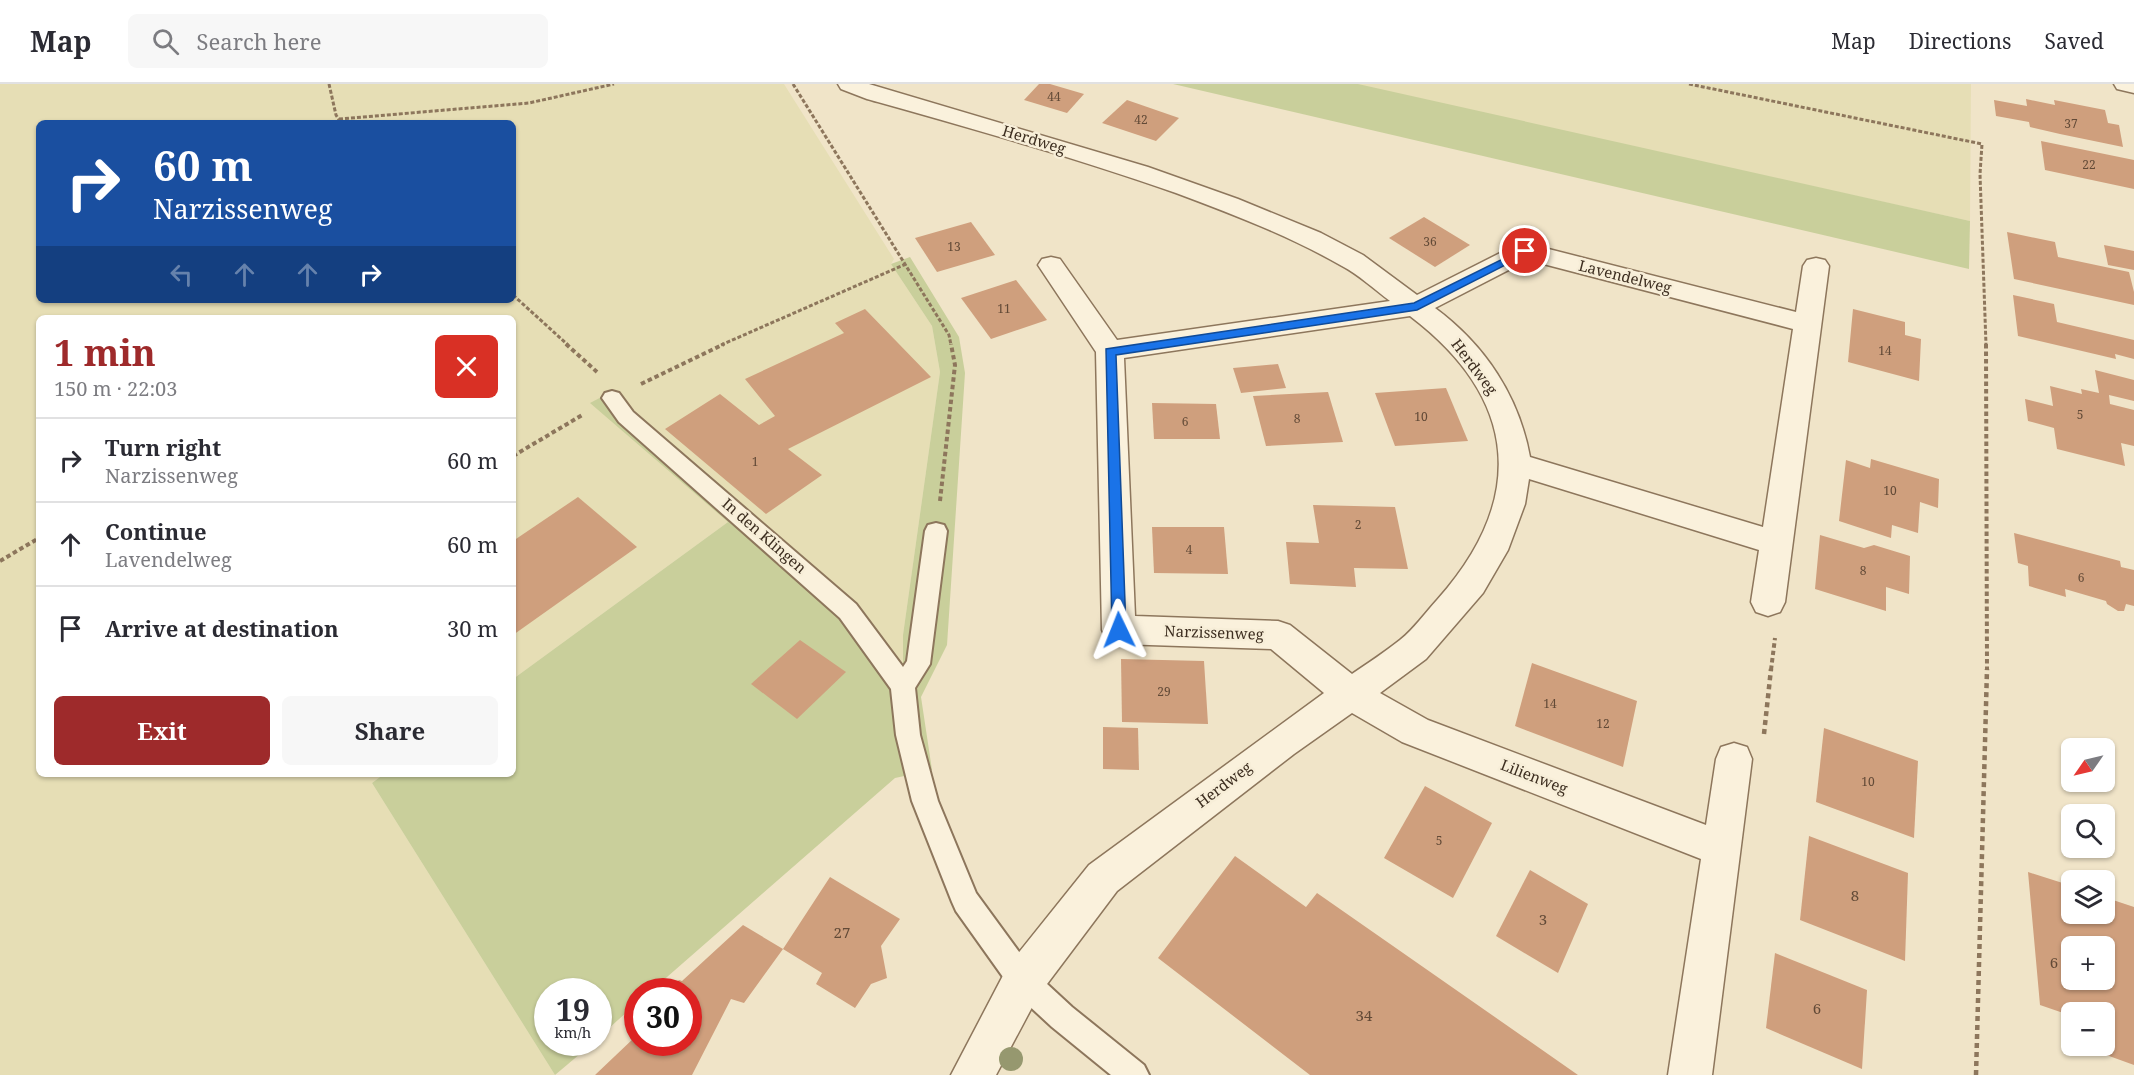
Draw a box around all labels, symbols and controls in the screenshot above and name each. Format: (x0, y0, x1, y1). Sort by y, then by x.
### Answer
search box (128, 14, 548, 68)
text: Map (30, 22, 92, 60)
icon: search (149, 25, 182, 58)
text: Search here (197, 26, 321, 56)
text: Map (1831, 27, 1876, 55)
text: Directions (1909, 27, 2011, 55)
text: Saved (2044, 27, 2104, 55)
house number: 44 (1047, 88, 1061, 105)
house number: 42 (1134, 111, 1148, 128)
house number: 37 (2064, 115, 2078, 132)
street label: Herdweg (1000, 120, 1068, 158)
text: 60 m (153, 136, 253, 193)
icon: right (54, 144, 132, 222)
house number: 22 (2082, 156, 2096, 173)
text: Narzissenweg (153, 190, 332, 227)
pin (1499, 225, 1550, 276)
house number: 36 (1423, 233, 1437, 250)
icon: arrive (1508, 234, 1541, 267)
house number: 13 (947, 238, 961, 255)
street label: Lavendelweg (1577, 255, 1674, 297)
icon: left (165, 258, 198, 291)
icon: ahead (228, 258, 261, 291)
icon: ahead (291, 258, 324, 291)
icon: right (354, 258, 387, 291)
house number: 11 (997, 300, 1011, 317)
text: 1 min (54, 328, 156, 377)
street label: Herdweg (1447, 334, 1502, 398)
button: close (435, 335, 498, 398)
house number: 14 (1878, 342, 1892, 359)
text: 150 m · 22:03 (54, 375, 177, 402)
house number: 5 (2077, 406, 2083, 423)
house number: 10 (1414, 408, 1428, 425)
house number: 8 (1294, 410, 1301, 427)
house number: 6 (1182, 413, 1189, 430)
text: Turn right (105, 432, 221, 462)
icon: right (54, 444, 87, 477)
text: 60 m (447, 445, 498, 475)
house number: 1 (752, 453, 758, 470)
text: Narzissenweg (105, 462, 238, 489)
house number: 10 (1883, 482, 1897, 499)
street label: In den Klingen (718, 493, 811, 578)
text: Continue (105, 516, 207, 546)
house number: 2 (1355, 516, 1361, 533)
icon: ahead (54, 528, 87, 561)
text: 60 m (447, 529, 498, 559)
house number: 4 (1186, 541, 1193, 558)
text: Lavendelweg (105, 546, 232, 573)
house number: 8 (1860, 562, 1867, 579)
house number: 6 (2078, 569, 2085, 586)
position arrow (1087, 598, 1151, 662)
icon: arrive (54, 612, 87, 645)
text: Arrive at destination (105, 613, 339, 643)
text: 30 m (447, 613, 498, 643)
street label: Narzissenweg (1164, 620, 1264, 644)
house number: 29 (1157, 683, 1171, 700)
house number: 14 (1543, 695, 1557, 712)
button: Exit (54, 696, 270, 765)
button: Share (282, 696, 498, 765)
house number: 12 (1596, 715, 1610, 732)
north arrow (2061, 738, 2115, 792)
map controls (2061, 738, 2115, 1056)
street label: Lilienweg (1498, 754, 1571, 798)
street label: Herdweg (1191, 757, 1255, 812)
house number: 10 (1861, 773, 1875, 790)
button: search (2061, 804, 2115, 858)
house number: 5 (1436, 832, 1442, 849)
button: layers (2061, 870, 2115, 924)
house number: 8 (1851, 885, 1859, 905)
house number: 3 (1539, 909, 1547, 929)
house number: 27 (834, 922, 850, 942)
button: + (2061, 936, 2115, 990)
house number: 6 (2050, 952, 2058, 972)
speed limit sign: 30 (624, 978, 702, 1056)
text: 19 (556, 989, 590, 1030)
house number: 6 (1813, 998, 1821, 1018)
button: − (2061, 1002, 2115, 1056)
house number: 34 (1356, 1005, 1373, 1025)
text: km/h (555, 1022, 591, 1042)

